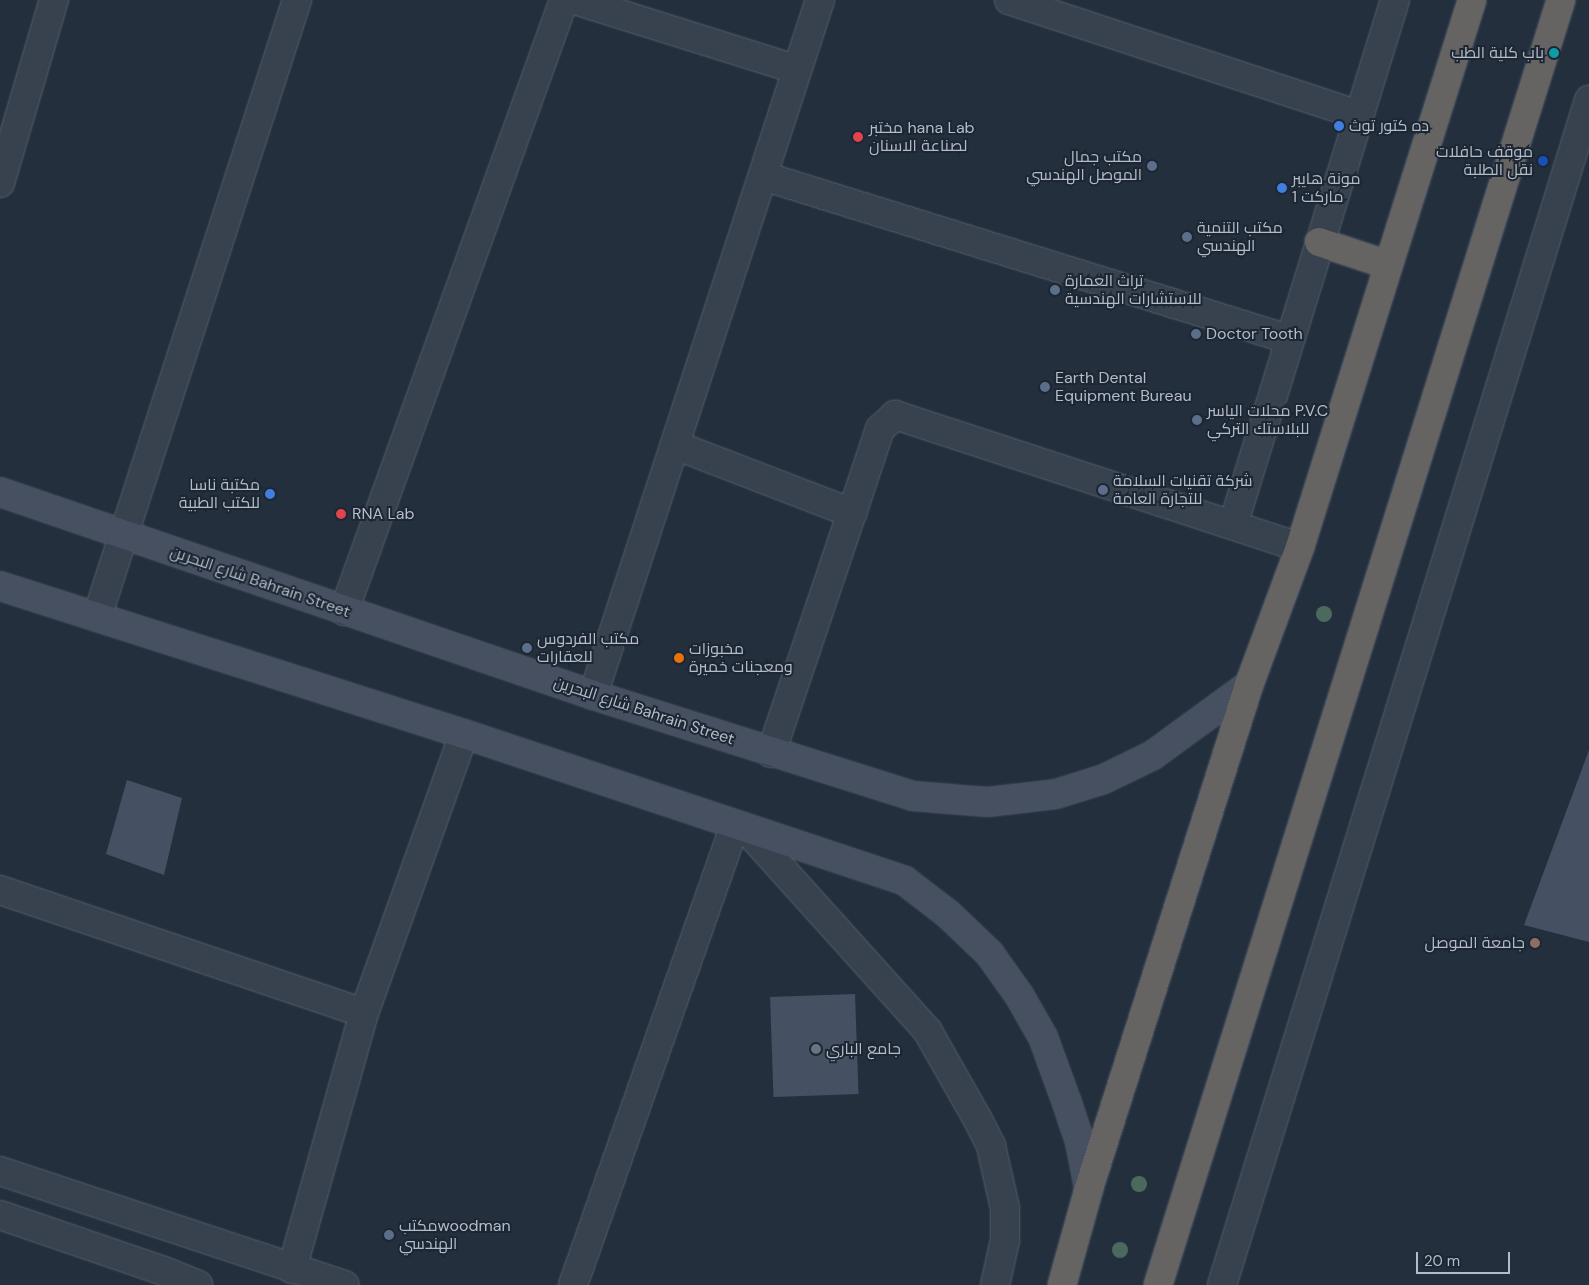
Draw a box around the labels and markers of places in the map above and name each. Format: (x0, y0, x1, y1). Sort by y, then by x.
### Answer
place label: باب كلية الطب (1451, 43, 1544, 63)
marker: باب كلية الطب (1548, 47, 1560, 59)
place label: ده كتور توث (1349, 116, 1429, 136)
place label: مختبر hana Lab لصناعة الاسنان (869, 118, 975, 156)
marker: ده كتور توث (1333, 120, 1345, 132)
marker: مختبر hana Lab لصناعة الاسنان (851, 130, 865, 144)
place label: موقف حافلات نقل الطلبة (1436, 142, 1533, 180)
place label: مكتب جمال الموصل الهندسي (1026, 147, 1142, 185)
marker: موقف حافلات نقل الطلبة (1537, 155, 1549, 167)
marker: مكتب جمال الموصل الهندسي (1146, 160, 1158, 172)
place label: مونة هايبر ماركت 1 (1292, 169, 1361, 207)
marker: مونة هايبر ماركت 1 (1276, 182, 1288, 194)
place label: مكتب التنمية الهندسي (1197, 218, 1283, 256)
marker: مكتب التنمية الهندسي (1181, 231, 1193, 243)
place label: تراث العمارة للاستشارات الهندسية (1065, 271, 1202, 309)
marker: تراث العمارة للاستشارات الهندسية (1049, 284, 1061, 296)
place label: Doctor Tooth (1206, 324, 1303, 344)
marker: Doctor Tooth (1190, 328, 1202, 340)
place label: Earth Dental Equipment Bureau (1055, 368, 1192, 406)
marker: Earth Dental Equipment Bureau (1039, 381, 1051, 393)
place label: محلات الياسر P.V.C للبلاستك التركي (1207, 401, 1328, 439)
marker: محلات الياسر P.V.C للبلاستك التركي (1191, 414, 1203, 426)
place label: شركة تقنيات السلامة للتجارة العامة (1113, 471, 1253, 509)
place label: مكتبة ناسا للكتب الطبية (179, 475, 260, 513)
marker: شركة تقنيات السلامة للتجارة العامة (1097, 484, 1109, 496)
marker: مكتبة ناسا للكتب الطبية (264, 488, 276, 500)
place label: RNA Lab (352, 504, 415, 524)
marker: RNA Lab (334, 507, 348, 521)
place label: مكتب الفردوس للعقارات (537, 629, 639, 667)
place label: مخبوزات ومعجنات خميرة (689, 639, 793, 677)
marker: مكتب الفردوس للعقارات (521, 642, 533, 654)
marker: مخبوزات ومعجنات خميرة (673, 652, 685, 664)
place label: جامعة الموصل (1424, 933, 1525, 953)
marker: جامعة الموصل (1529, 937, 1541, 949)
place label: جامع الباري (826, 1039, 901, 1059)
marker: جامع الباري (810, 1043, 822, 1055)
place label: مكتبwoodman الهندسي (399, 1216, 511, 1254)
marker: مكتبwoodman الهندسي (383, 1229, 395, 1241)

